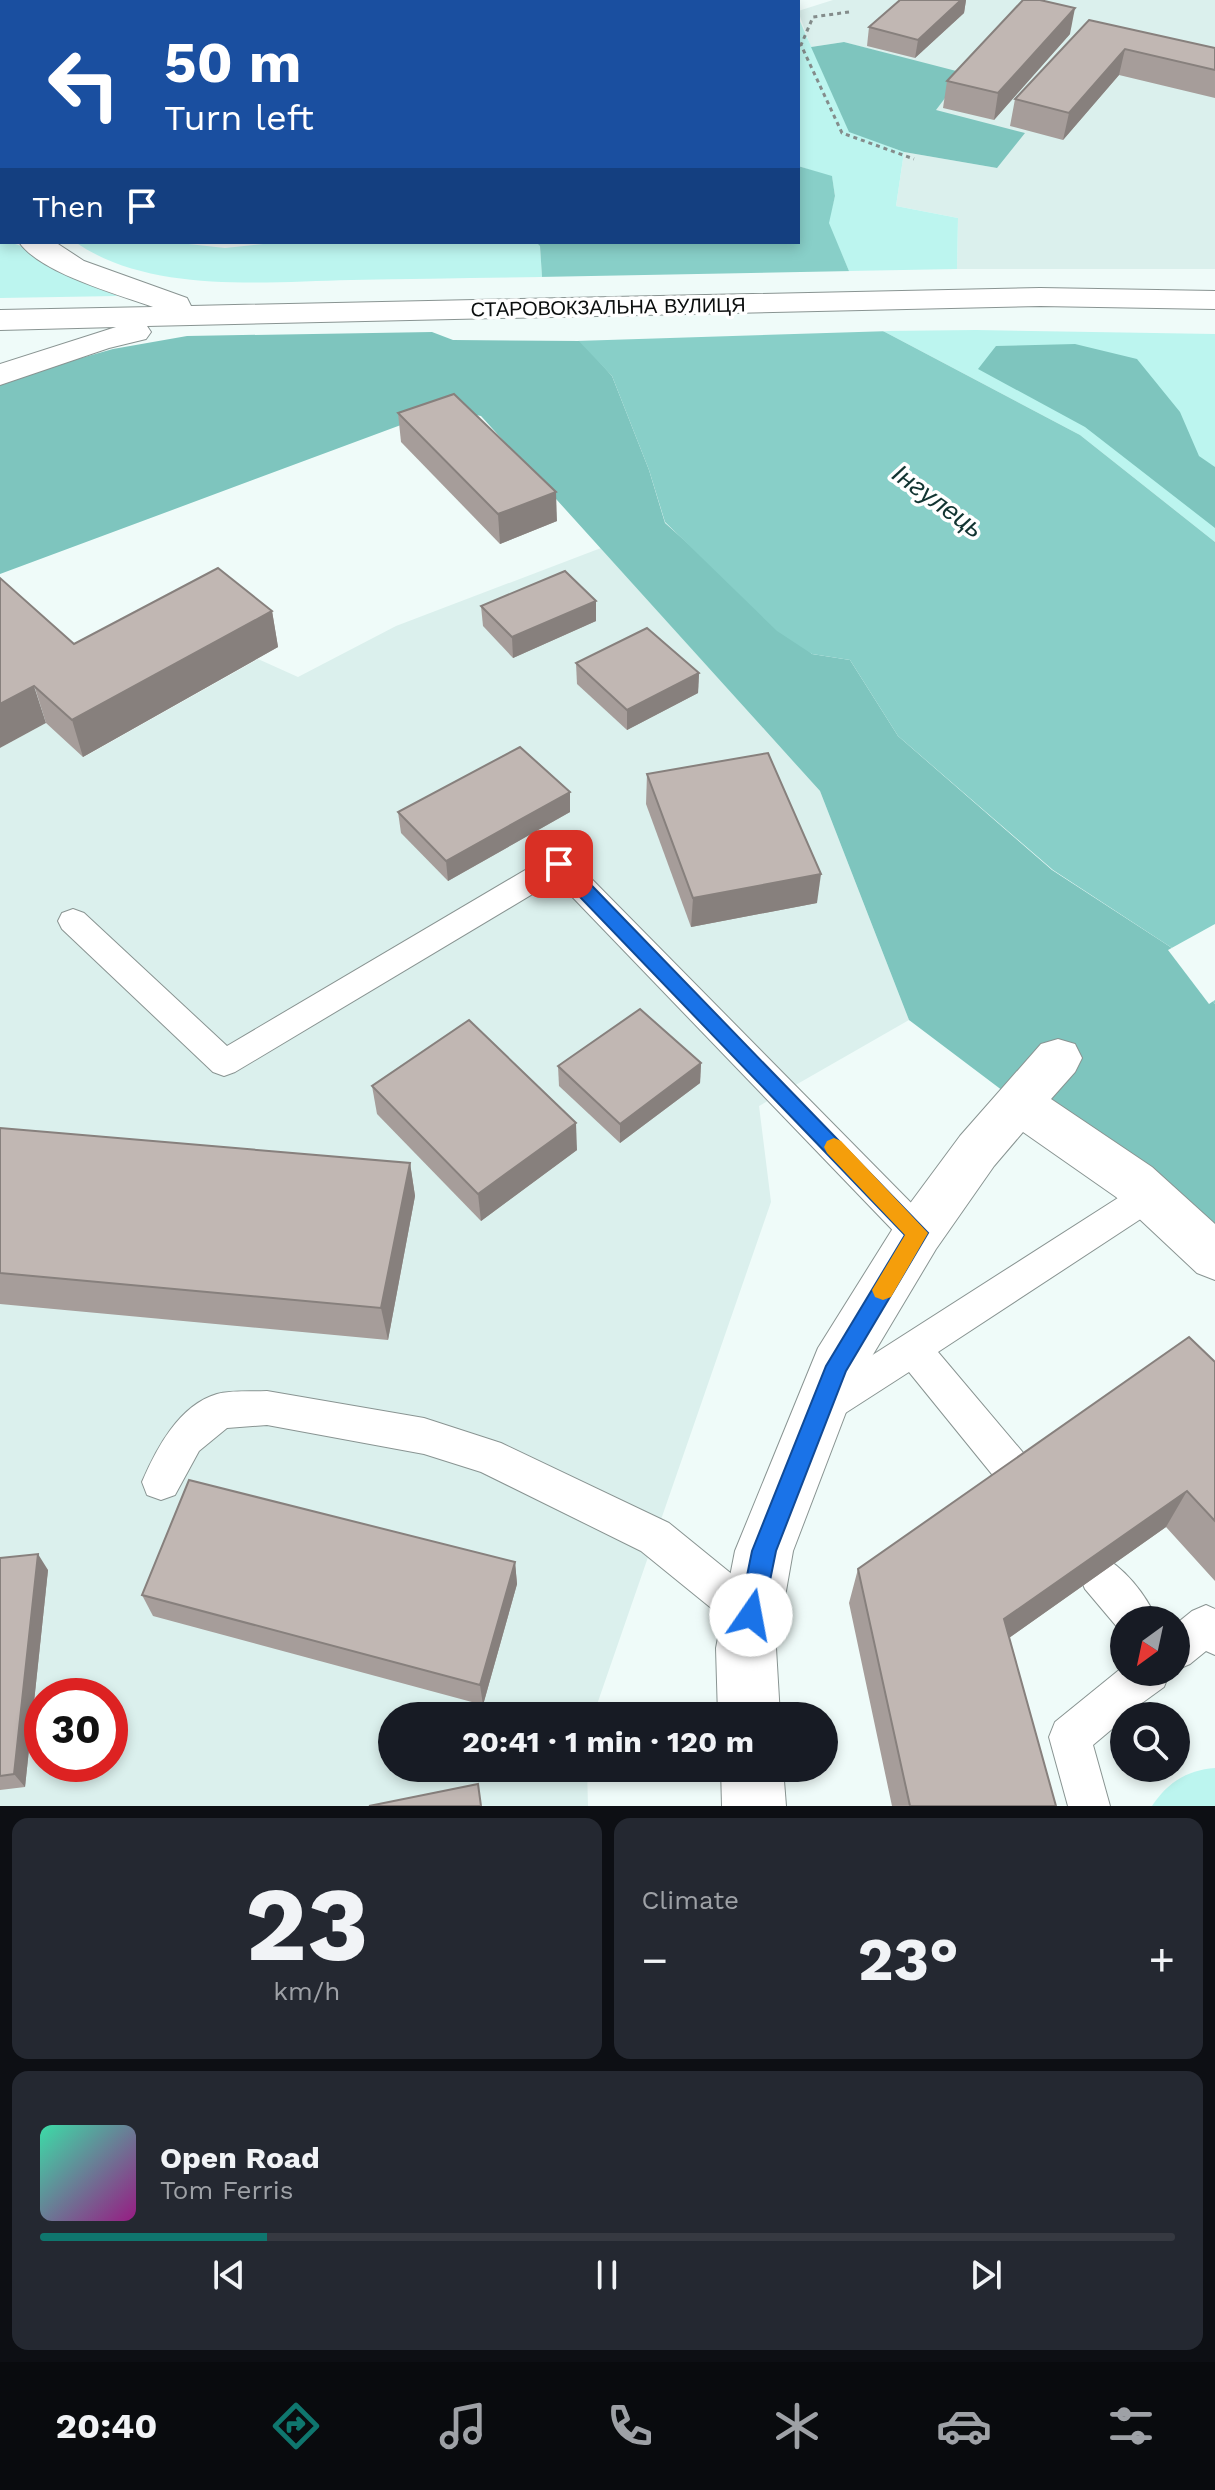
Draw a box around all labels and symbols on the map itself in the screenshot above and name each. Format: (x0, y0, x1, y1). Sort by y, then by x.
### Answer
street label: СТАРОВОКЗАЛЬНА ВУЛИЦЯ (470, 293, 746, 321)
water label: Інгулець (887, 458, 989, 544)
pin (525, 830, 593, 898)
position arrow (709, 1573, 793, 1657)
north arrow (1110, 1606, 1190, 1686)
speed limit sign: 30 (24, 1678, 128, 1782)

